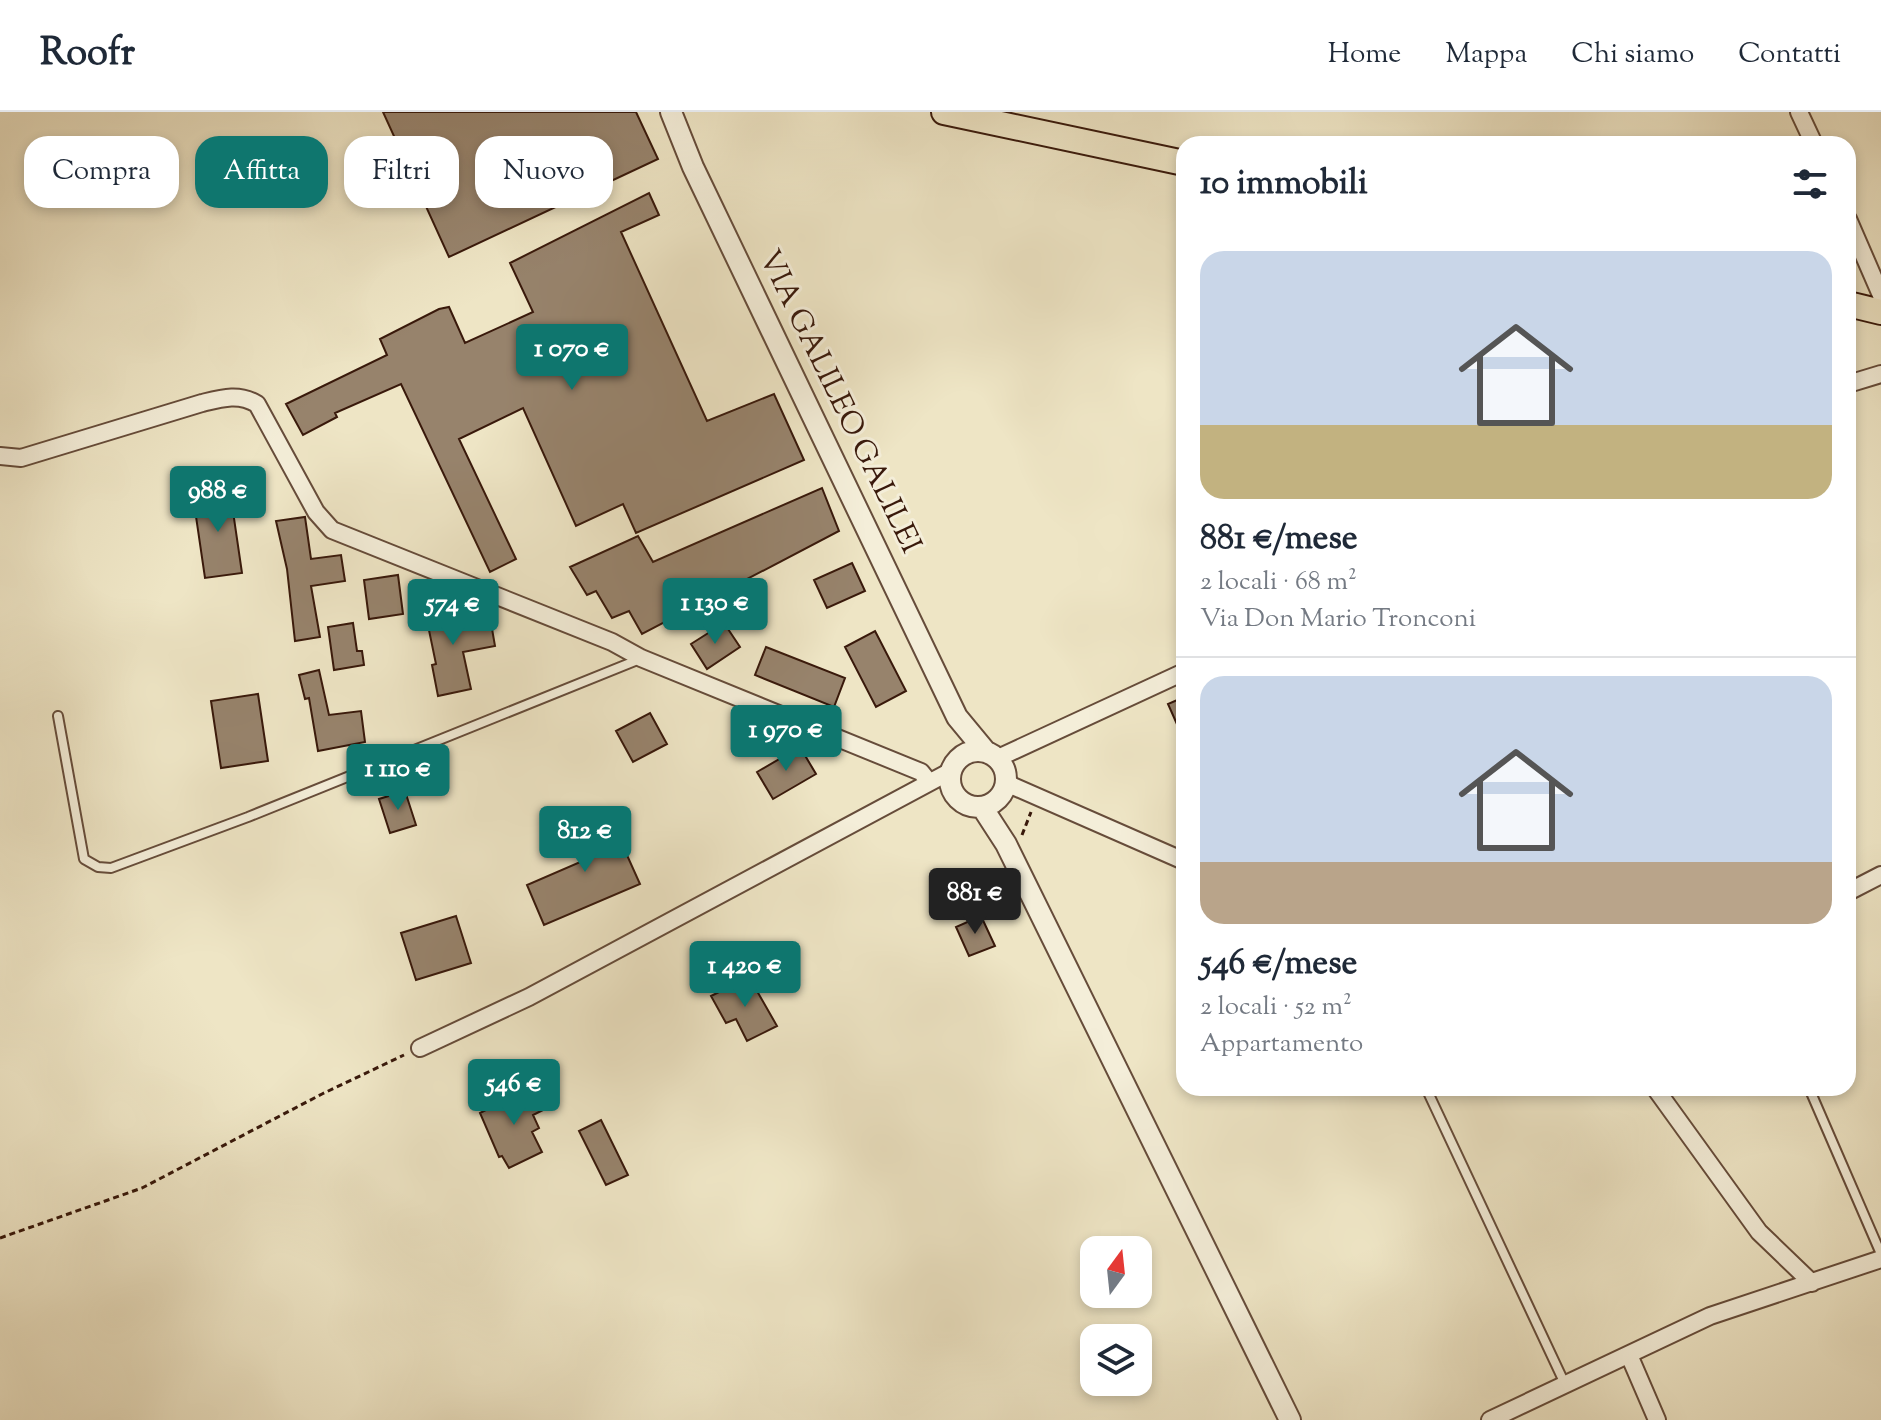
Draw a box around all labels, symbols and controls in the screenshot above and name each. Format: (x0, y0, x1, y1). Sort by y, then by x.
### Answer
text: Roofr (40, 28, 135, 82)
text: Home (1328, 35, 1401, 75)
text: Mappa (1445, 35, 1527, 75)
text: Chi siamo (1571, 35, 1694, 75)
text: Contatti (1738, 35, 1841, 75)
chip: Compra (24, 136, 179, 208)
chip: Affitta (195, 136, 328, 208)
chip: Filtri (344, 136, 459, 208)
chip: Nuovo (475, 136, 613, 208)
text: 10 immobili (1200, 160, 1368, 209)
icon: filters (1788, 162, 1832, 206)
street label: VIA GALILEO GALILEI (747, 243, 931, 561)
icon: home (1444, 303, 1588, 447)
pin: 1 070 € (498, 324, 646, 392)
text: 1 070 € (534, 331, 610, 368)
pin: 988 € (162, 466, 274, 534)
text: 988 € (188, 473, 248, 510)
text: 881 €/mese (1200, 515, 1358, 564)
text: 2 locali · 68 m² (1200, 564, 1357, 601)
pin: 1 130 € (641, 578, 789, 646)
pin: 574 € (397, 579, 509, 647)
text: 1 130 € (681, 585, 749, 622)
text: 574 € (426, 586, 480, 623)
text: Via Don Mario Tronconi (1200, 601, 1476, 638)
pin: 1 970 € (712, 705, 860, 773)
text: 1 970 € (749, 712, 823, 749)
icon: home (1444, 728, 1588, 872)
pin: 1 110 € (324, 744, 472, 812)
text: 1 110 € (364, 751, 432, 788)
pin: 812 € (529, 806, 641, 874)
text: 812 € (557, 813, 613, 850)
pin: 881 € (919, 868, 1031, 936)
text: 881 € (947, 875, 1003, 912)
text: 546 €/mese (1200, 940, 1357, 989)
pin: 1 420 € (671, 941, 819, 1009)
text: 1 420 € (708, 948, 782, 985)
text: 2 locali · 52 m² (1200, 989, 1352, 1026)
text: Appartamento (1200, 1026, 1363, 1063)
pin: 546 € (458, 1059, 570, 1127)
text: 546 € (486, 1066, 542, 1103)
north arrow (1080, 1236, 1152, 1308)
map controls (1080, 1236, 1152, 1396)
button: layers (1080, 1324, 1152, 1396)

